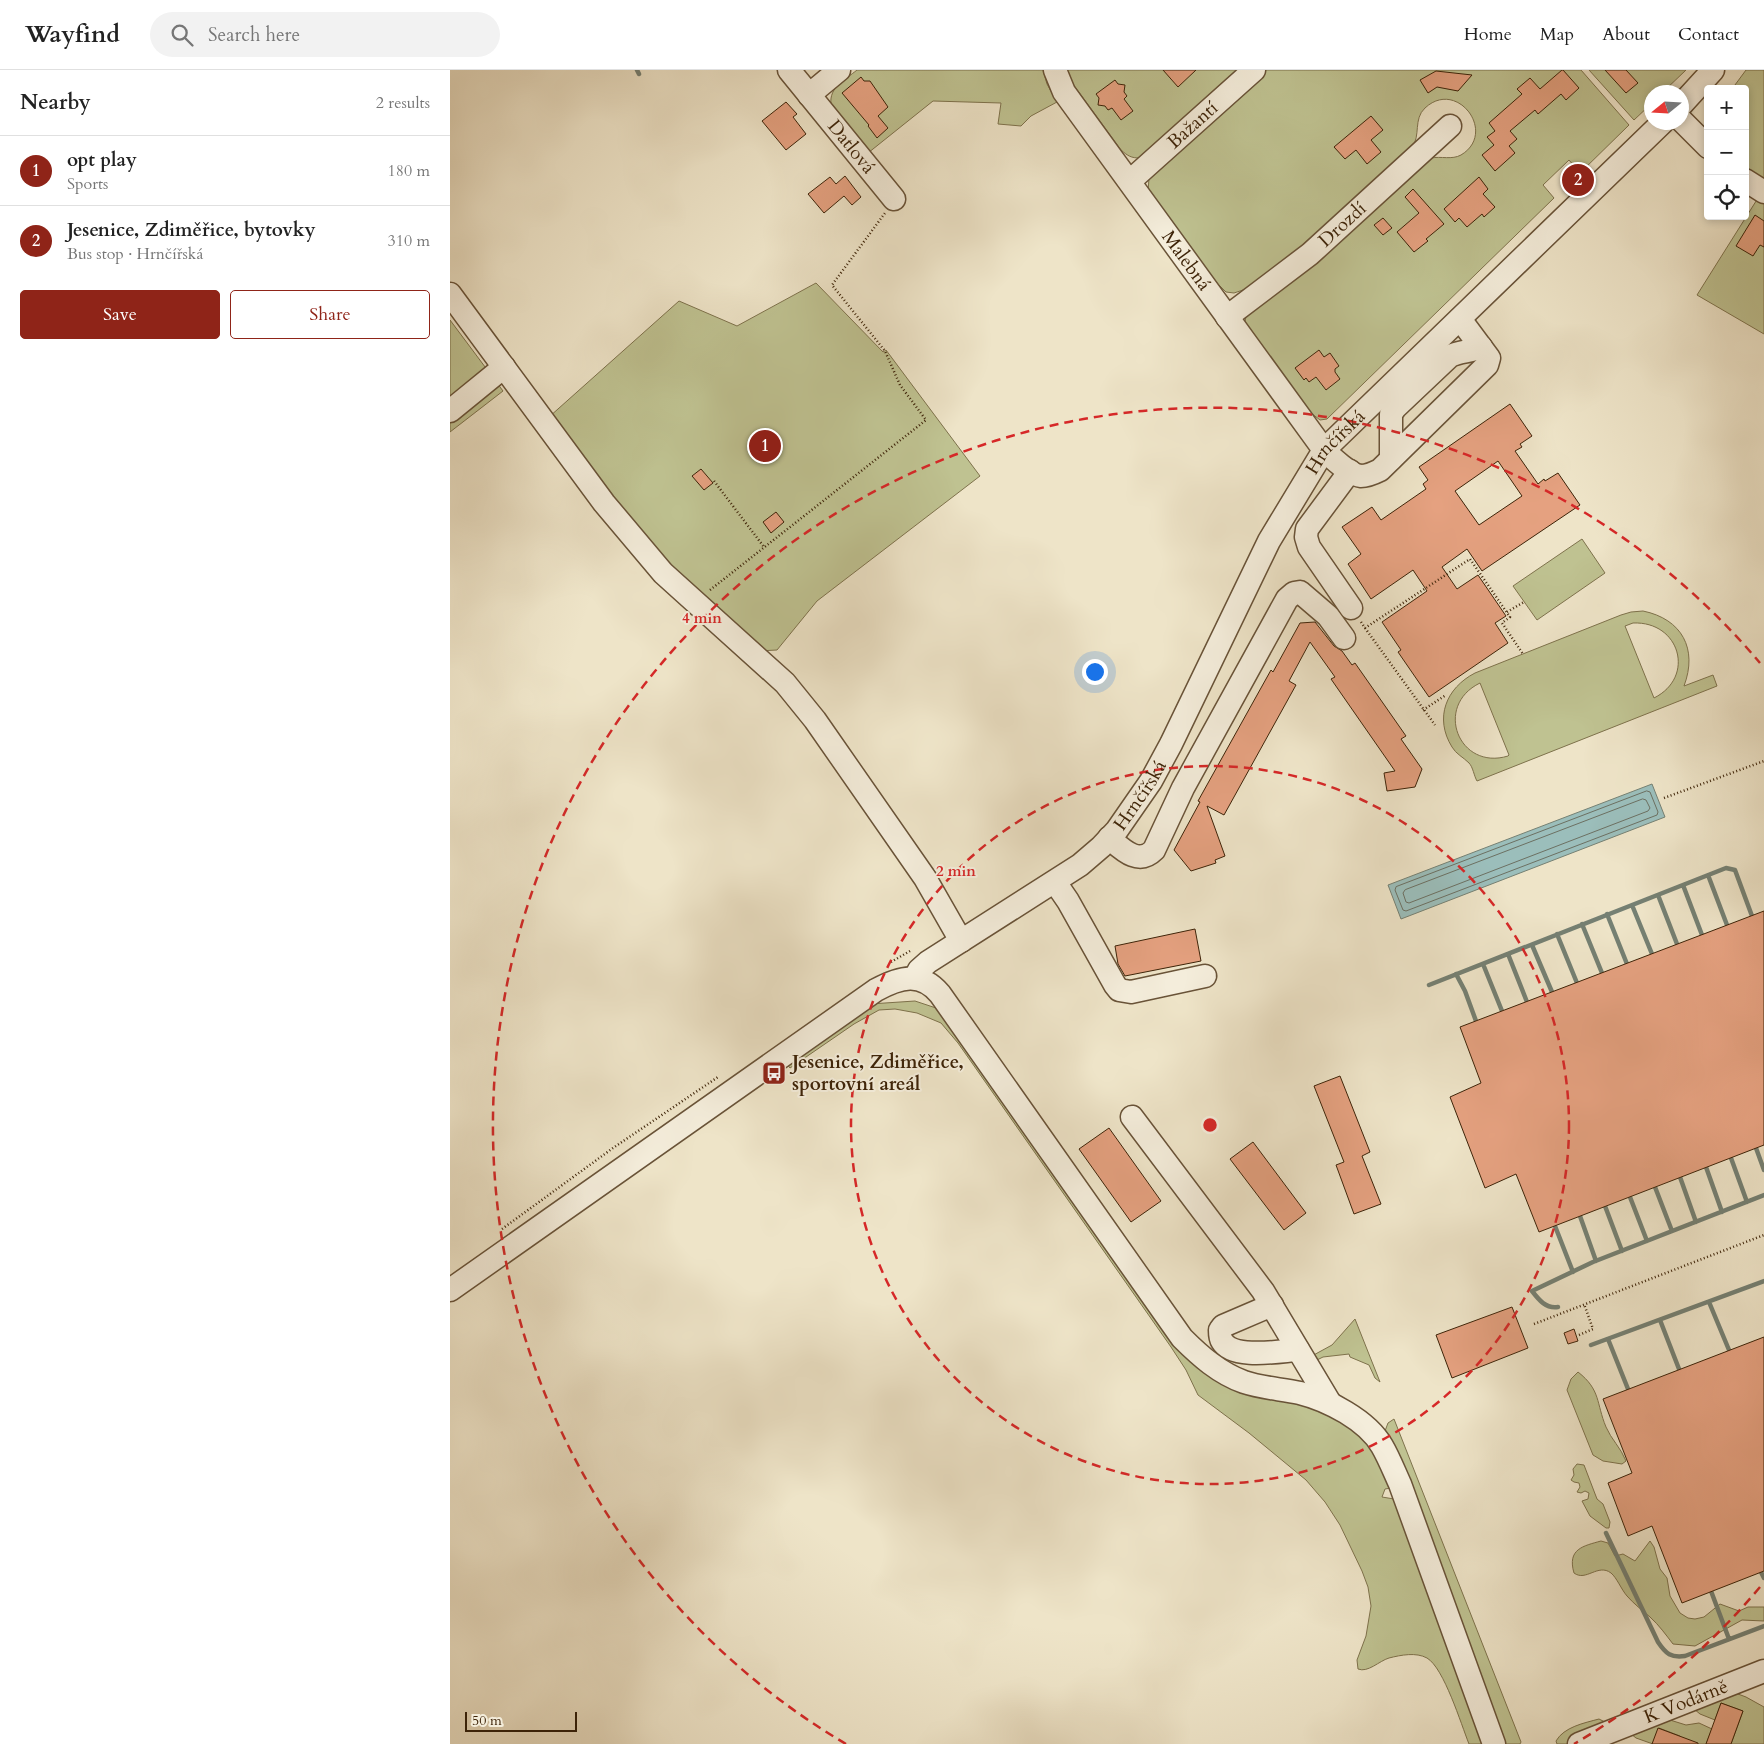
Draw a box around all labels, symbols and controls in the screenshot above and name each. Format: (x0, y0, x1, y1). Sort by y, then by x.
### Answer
search box (150, 12, 500, 57)
text: Wayfind (25, 18, 120, 51)
icon: search (168, 21, 196, 49)
text: Search here (208, 22, 300, 48)
text: Home (1464, 22, 1512, 47)
text: Map (1540, 22, 1574, 47)
text: About (1602, 22, 1650, 47)
text: Contact (1678, 22, 1739, 47)
north arrow (1644, 85, 1689, 130)
map controls (1704, 85, 1749, 220)
button: + (1704, 85, 1749, 130)
text: Nearby (20, 88, 91, 117)
text: 2 results (376, 92, 430, 114)
street label: Bažantí (1162, 95, 1224, 155)
street label: Datlová (822, 114, 881, 179)
button: − (1704, 130, 1749, 175)
text: opt play (67, 147, 137, 173)
text: 1 (32, 160, 40, 182)
text: 180 m (388, 160, 430, 182)
pin: 2 (1562, 161, 1594, 199)
text: Sports (67, 173, 108, 195)
button: locate (1704, 175, 1749, 220)
street label: Drozdí (1313, 196, 1372, 253)
text: Jesenice, Zdiměřice, bytovky (67, 217, 315, 243)
street label: Malebná (1156, 225, 1217, 296)
text: 2 (32, 230, 40, 252)
text: 310 m (388, 230, 430, 252)
text: Bus stop · Hrnčířská (67, 243, 203, 265)
button: Save (20, 290, 220, 339)
button: Share (230, 290, 430, 339)
street label: Hrnčířská (1299, 404, 1371, 479)
pin: 1 (749, 427, 781, 465)
text: 4 min (682, 608, 722, 628)
your location (1082, 659, 1108, 685)
street label: Hrnčířská (1107, 756, 1173, 836)
text: 2 min (936, 861, 976, 881)
place label: Jesenice, Zdiměřice, sportovní areál (789, 1049, 964, 1097)
bus stop icon: Jesenice, Zdiměřice, sportovní areál (761, 1060, 787, 1086)
centre of rings (1201, 1116, 1219, 1134)
street label: K Vodárně (1640, 1674, 1732, 1730)
scale bar (465, 1709, 578, 1732)
text: 50 m (472, 1711, 502, 1730)

